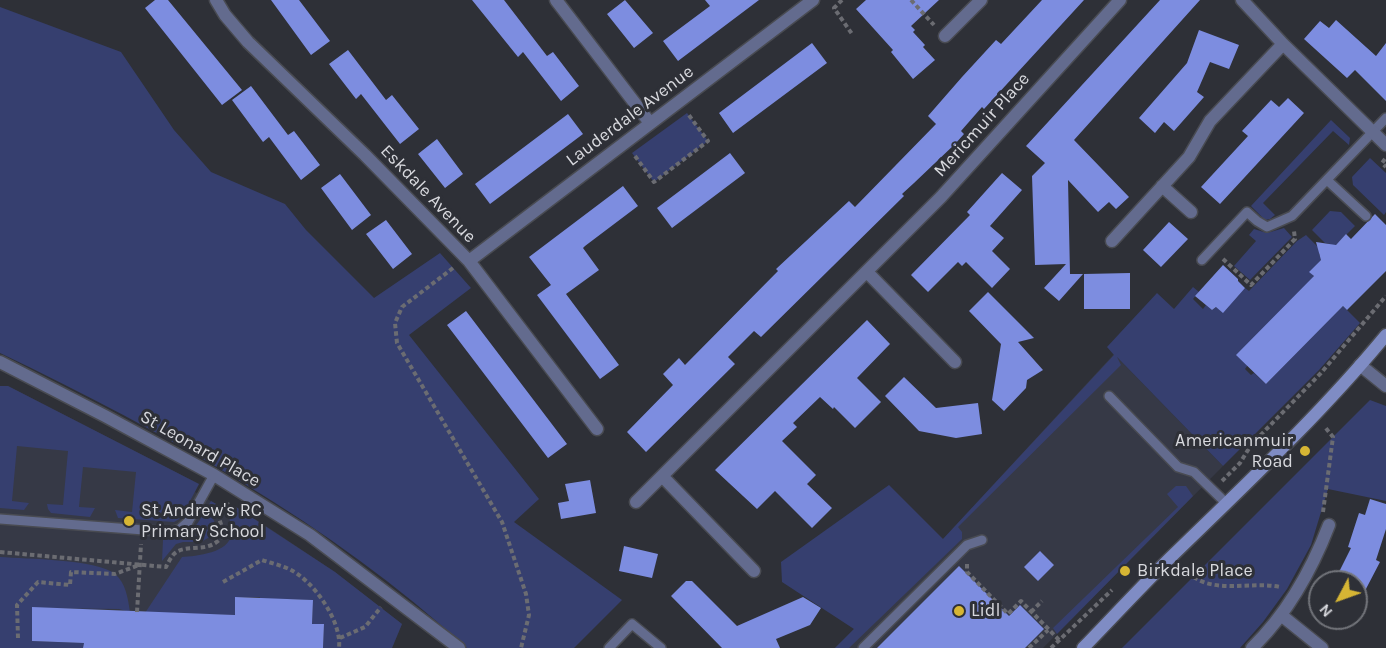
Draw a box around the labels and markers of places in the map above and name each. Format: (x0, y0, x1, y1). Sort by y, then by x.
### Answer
place label: Americanmuir Road (1175, 430, 1293, 472)
marker: Americanmuir Road (1298, 444, 1312, 458)
place label: St Andrew's RC Primary School (141, 500, 264, 542)
marker: St Andrew's RC Primary School (122, 514, 136, 528)
place label: Birkdale Place (1137, 560, 1253, 582)
marker: Birkdale Place (1118, 564, 1132, 578)
place label: Lidl (971, 600, 1000, 622)
marker: Lidl (952, 604, 966, 618)

